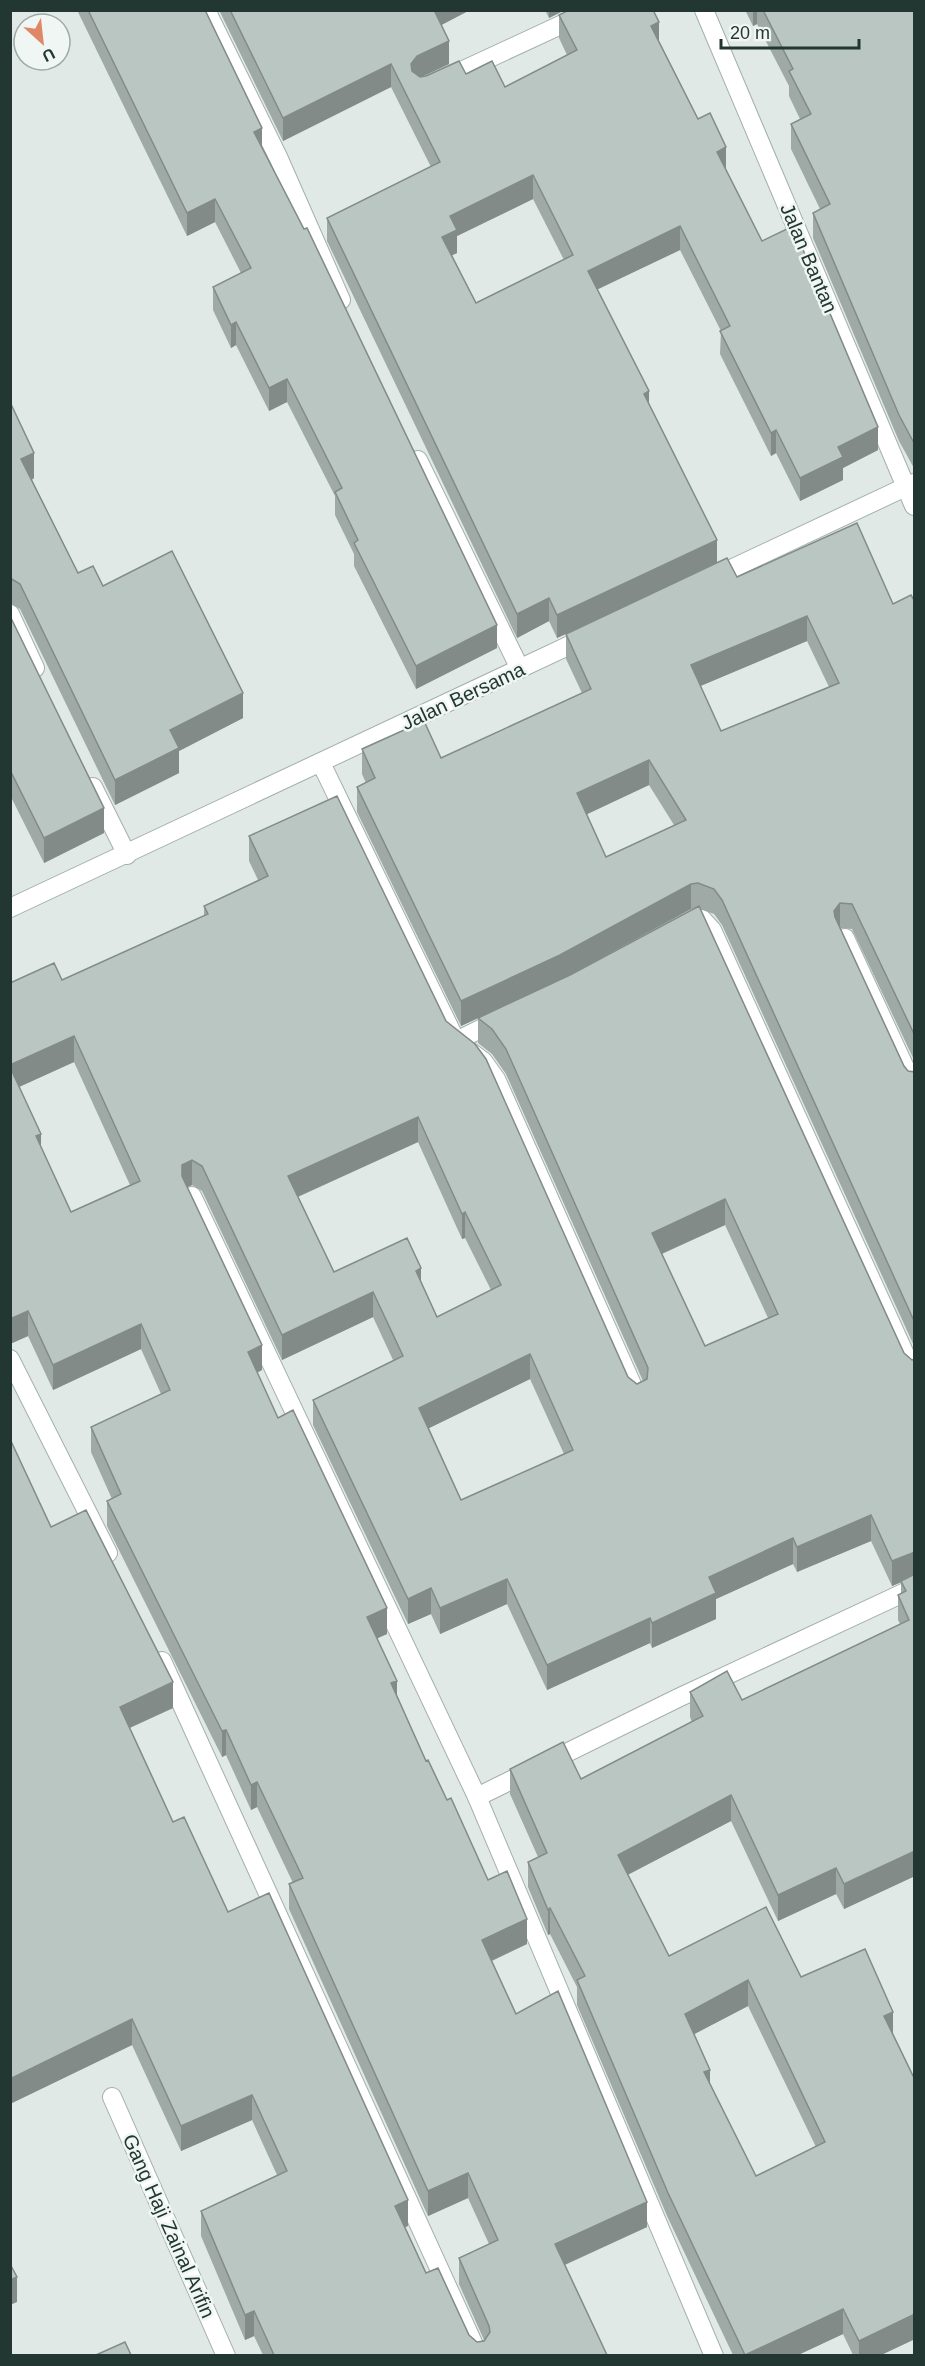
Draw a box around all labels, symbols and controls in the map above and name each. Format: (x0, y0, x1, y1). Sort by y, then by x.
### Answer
north arrow (12, 12, 72, 72)
scale bar (721, 12, 859, 50)
text: 20 m (730, 23, 770, 43)
text: U (40, 45, 58, 65)
street label: Jalan Bantan (776, 200, 842, 316)
street label: Jalan Bersama (398, 657, 529, 734)
street label: Gang Haji Zainal Arifin (118, 2131, 220, 2321)

